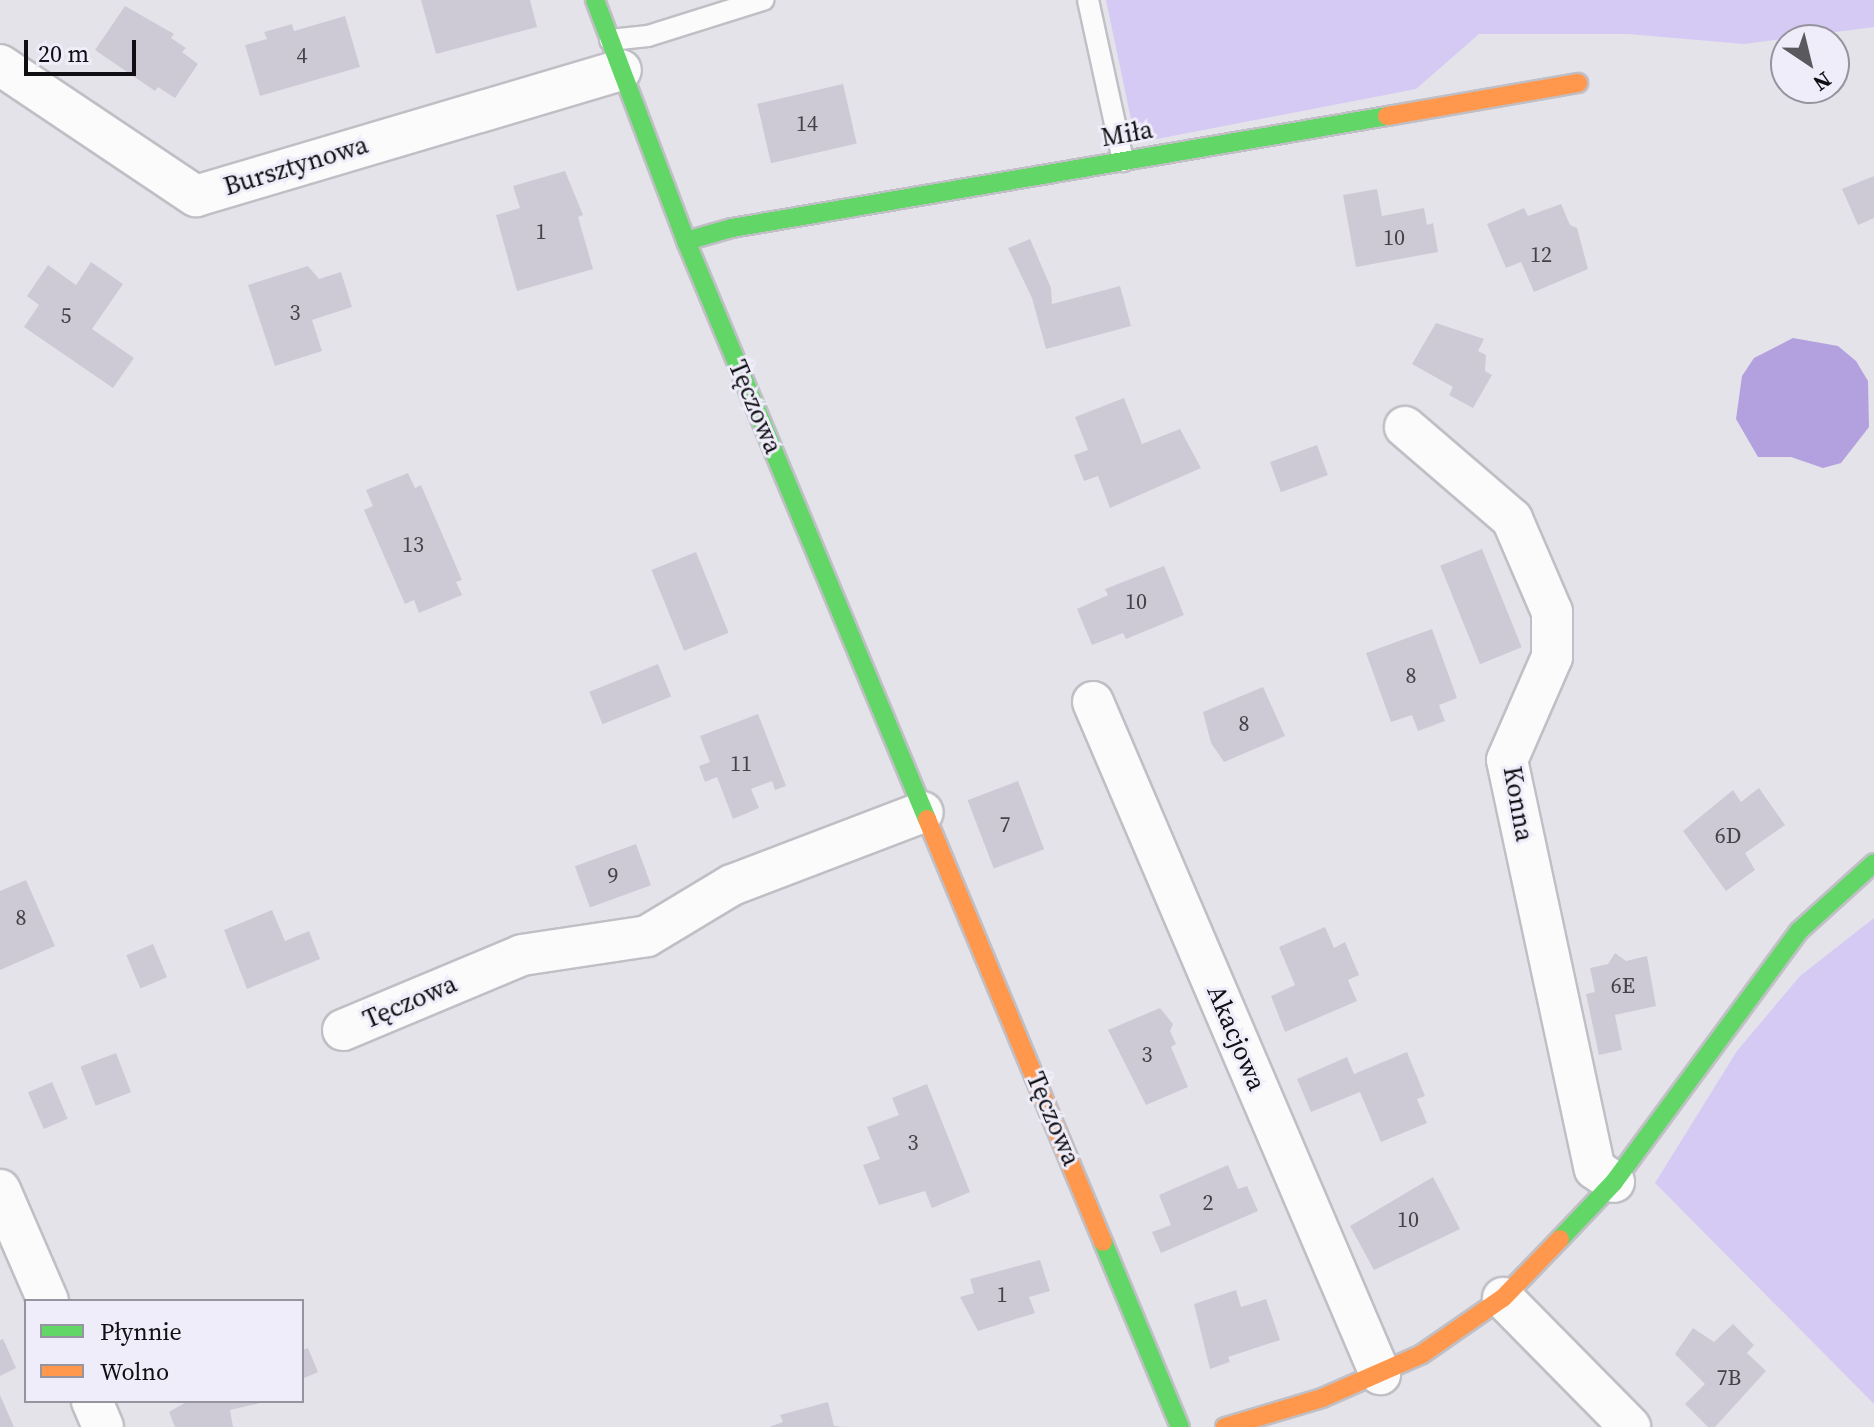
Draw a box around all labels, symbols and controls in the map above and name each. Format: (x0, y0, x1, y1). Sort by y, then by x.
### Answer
scale bar (28, 24, 140, 74)
north arrow (1770, 24, 1850, 104)
text: 20 m (38, 37, 89, 70)
house number: 4 (297, 43, 307, 69)
text: N (1807, 65, 1838, 99)
house number: 14 (796, 111, 818, 137)
street label: Miła (1099, 114, 1155, 154)
street label: Bursztynowa (220, 129, 372, 203)
house number: 1 (536, 219, 546, 245)
house number: 10 (1383, 225, 1405, 251)
house number: 12 (1530, 242, 1552, 268)
house number: 3 (290, 300, 300, 326)
house number: 5 (61, 303, 71, 329)
street label: Tęczowa (721, 356, 789, 458)
house number: 13 (402, 532, 424, 558)
house number: 10 (1125, 589, 1147, 615)
house number: 8 (1406, 663, 1416, 689)
house number: 8 (1239, 711, 1249, 737)
house number: 11 (730, 751, 752, 777)
street label: Konna (1496, 764, 1540, 844)
house number: 7 (1000, 812, 1010, 838)
house number: 6D (1715, 823, 1741, 849)
house number: 9 (608, 863, 618, 889)
house number: 8 (16, 905, 26, 931)
street label: Tęczowa (359, 968, 461, 1036)
house number: 6E (1611, 973, 1635, 999)
street label: Akacjowa (1200, 981, 1272, 1095)
house number: 3 (1142, 1042, 1152, 1068)
street label: Tęczowa (1019, 1068, 1087, 1170)
house number: 3 (908, 1130, 918, 1156)
house number: 2 (1203, 1190, 1213, 1216)
house number: 10 (1397, 1207, 1419, 1233)
house number: 1 (997, 1282, 1007, 1308)
legend (24, 1299, 304, 1403)
text: Płynnie (100, 1315, 182, 1348)
text: Wolno (100, 1355, 169, 1388)
house number: 7B (1717, 1365, 1741, 1391)

